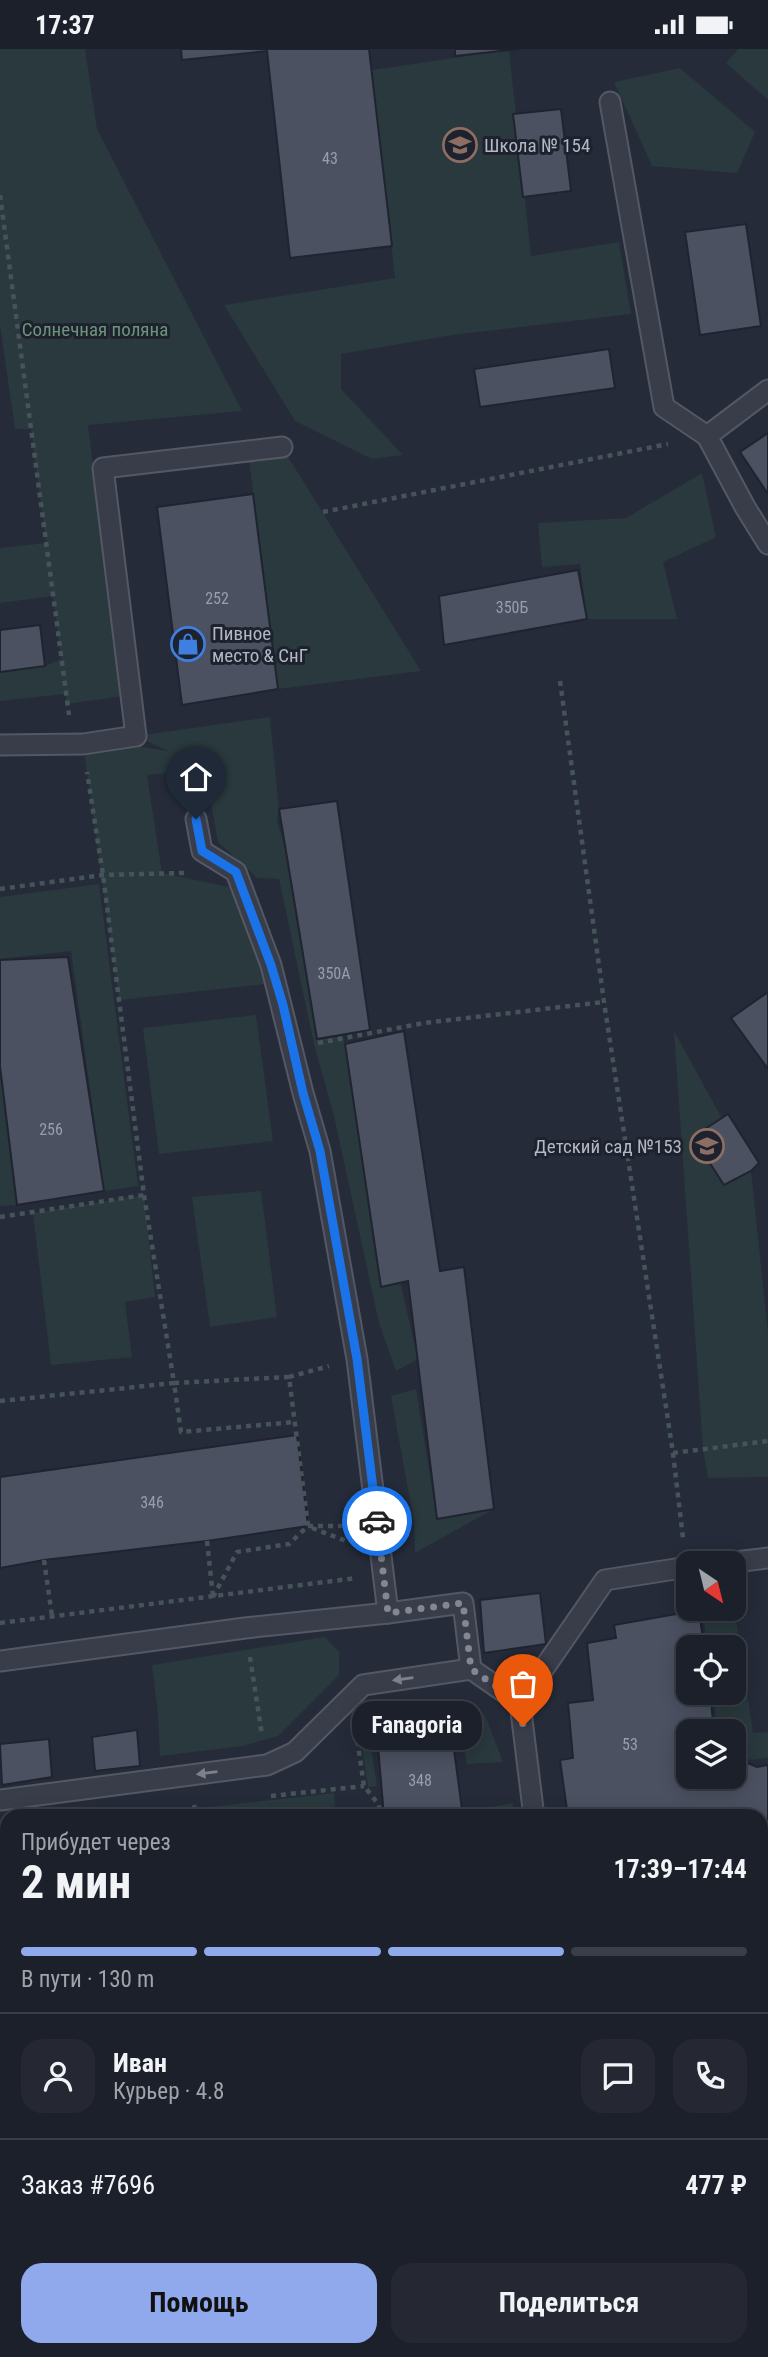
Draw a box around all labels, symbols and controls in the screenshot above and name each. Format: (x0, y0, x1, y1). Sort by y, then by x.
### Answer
text: 17:37 (35, 10, 95, 40)
school or university icon: Школа № 154 (441, 126, 479, 164)
place label: Школа № 154 (484, 134, 590, 157)
house number: 43 (322, 149, 338, 168)
park label: Солнечная поляна (22, 318, 168, 341)
house number: 252 (205, 589, 229, 608)
house number: 350Б (496, 598, 528, 617)
place label: Пивное место & СнГ (212, 622, 308, 667)
shop icon: Пивное место & СнГ (169, 625, 207, 663)
pin (166, 747, 226, 819)
icon: home (177, 758, 215, 796)
house number: 350А (318, 964, 350, 983)
house number: 256 (39, 1120, 63, 1139)
school or university icon: Детский сад №153 (688, 1127, 726, 1165)
place label: Детский сад №153 (534, 1135, 682, 1158)
courier (342, 1486, 412, 1556)
house number: 346 (140, 1493, 164, 1512)
icon: car (358, 1502, 396, 1540)
north arrow (676, 1551, 746, 1621)
map controls (676, 1551, 746, 1789)
button: locate (676, 1635, 746, 1705)
pin (493, 1654, 553, 1726)
icon: bag (504, 1665, 542, 1703)
one-way arrow (392, 1674, 414, 1685)
callout: Fanagoria (351, 1701, 481, 1751)
text: Fanagoria (372, 1712, 462, 1739)
button: layers (676, 1719, 746, 1789)
house number: 53 (622, 1735, 638, 1754)
one-way arrow (196, 1768, 218, 1779)
house number: 348 (408, 1771, 432, 1790)
text: Прибудет через (21, 1829, 171, 1856)
text: 17:39–17:44 (613, 1854, 747, 1884)
text: 2 мин (21, 1855, 131, 1909)
text: В пути · 130 m (21, 1966, 154, 1993)
button: person (21, 2039, 95, 2113)
button: chat (581, 2039, 655, 2113)
button: phone (673, 2039, 747, 2113)
text: Иван (113, 2048, 167, 2078)
text: Курьер · 4.8 (113, 2078, 224, 2105)
text: Заказ #7696 (21, 2170, 155, 2200)
text: 477 ₽ (685, 2170, 747, 2200)
button: Помощь (21, 2263, 377, 2343)
button: Поделиться (391, 2263, 747, 2343)

